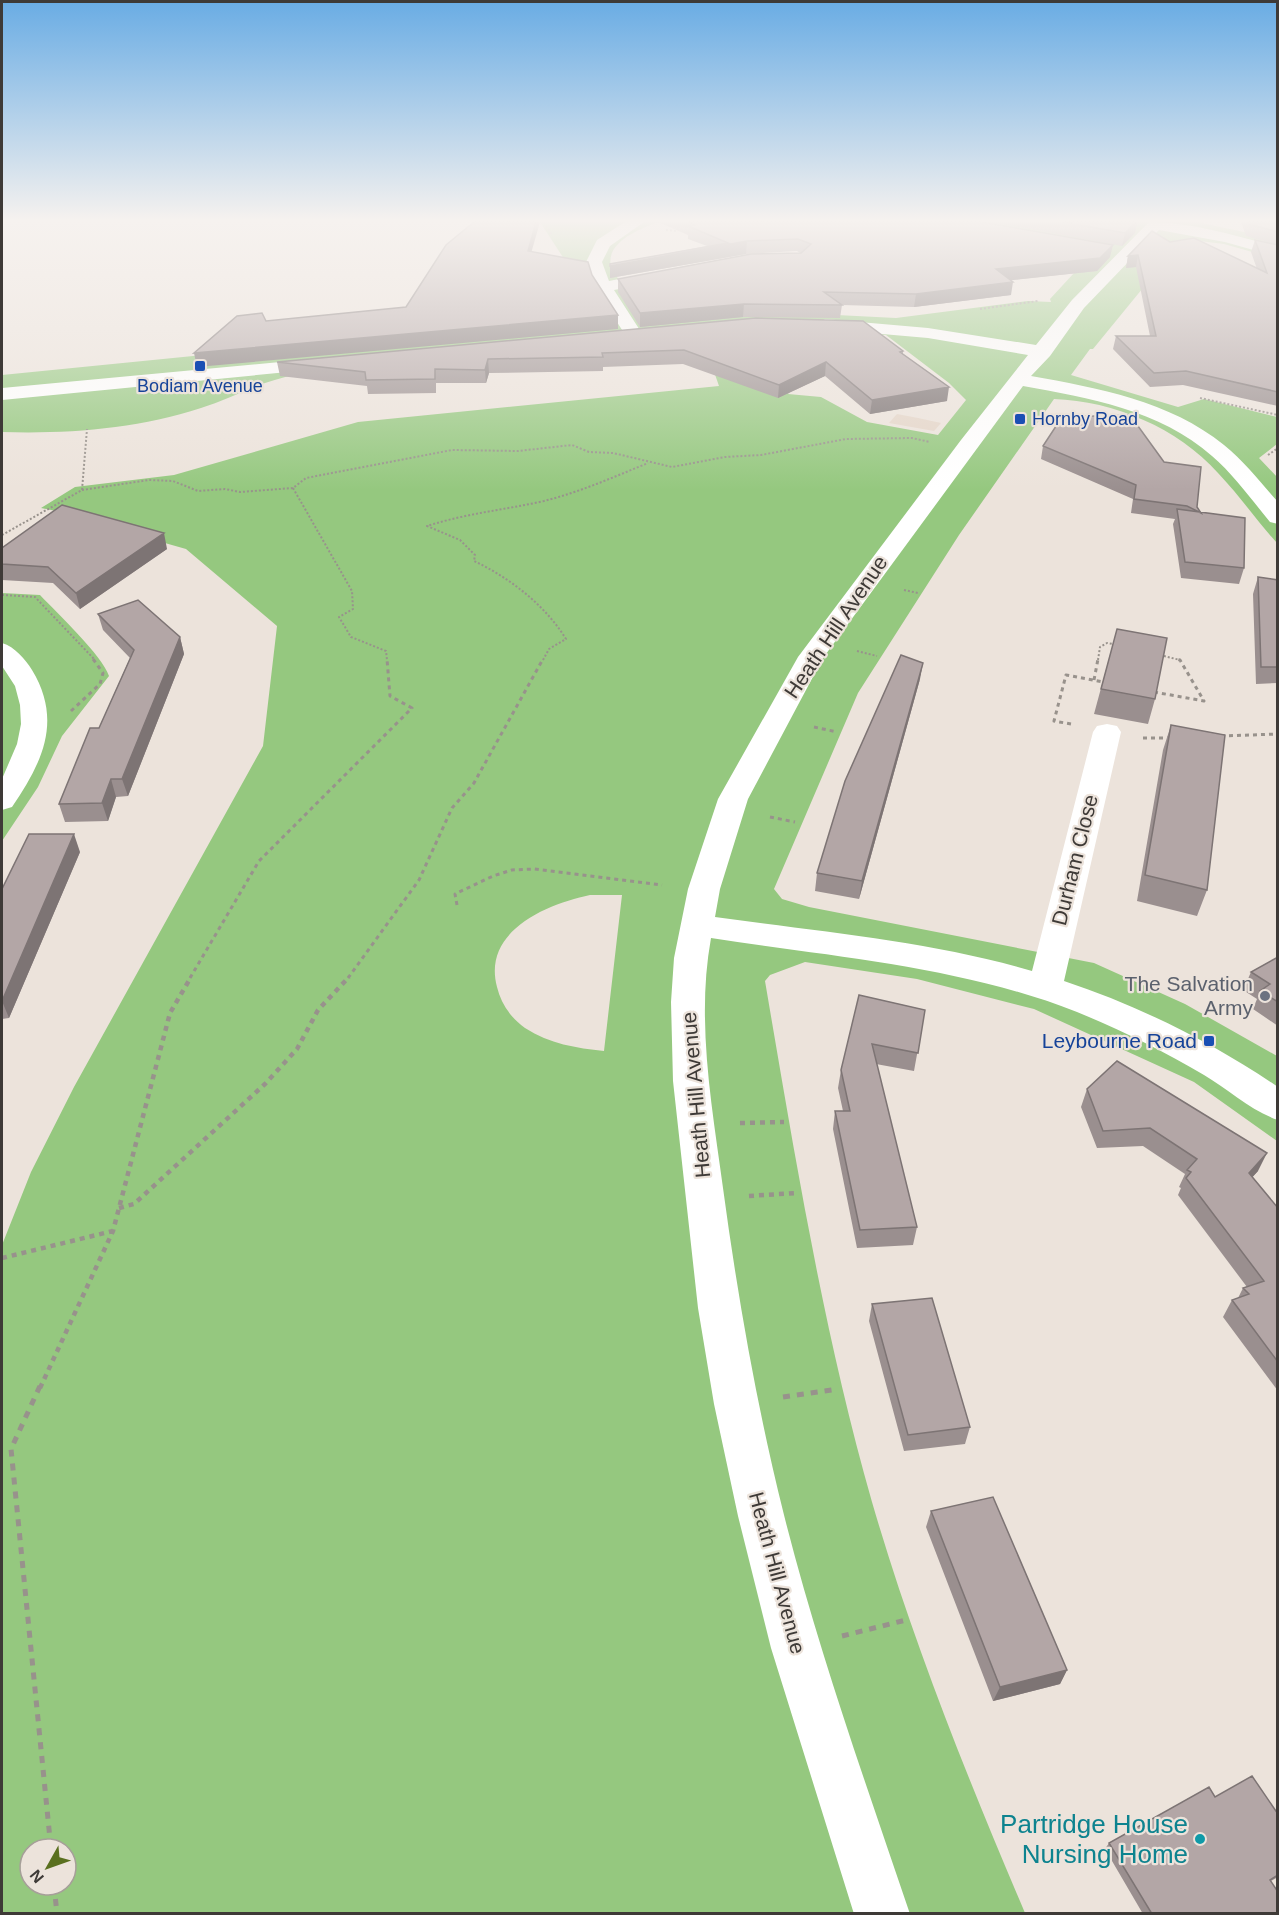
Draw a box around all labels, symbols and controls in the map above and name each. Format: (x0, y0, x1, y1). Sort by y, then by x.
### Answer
marker: Bodiam Avenue (193, 359, 207, 373)
place label: Bodiam Avenue (137, 376, 263, 396)
place label: Hornby Road (1032, 409, 1138, 429)
marker: Hornby Road (1013, 412, 1027, 426)
street label: Heath Hill Avenue (779, 551, 892, 702)
street label: Durham Close (1047, 792, 1102, 928)
place label: The Salvation Army (1125, 972, 1253, 1019)
marker: The Salvation Army (1258, 989, 1272, 1003)
street label: Heath Hill Avenue (677, 1011, 714, 1179)
place label: Leybourne Road (1042, 1029, 1197, 1052)
marker: Leybourne Road (1202, 1034, 1216, 1048)
street label: Heath Hill Avenue (745, 1489, 810, 1656)
place label: Partridge House Nursing Home (1000, 1809, 1188, 1869)
marker: Partridge House Nursing Home (1193, 1832, 1207, 1846)
north arrow (18, 1837, 78, 1897)
text: N (27, 1866, 47, 1886)

